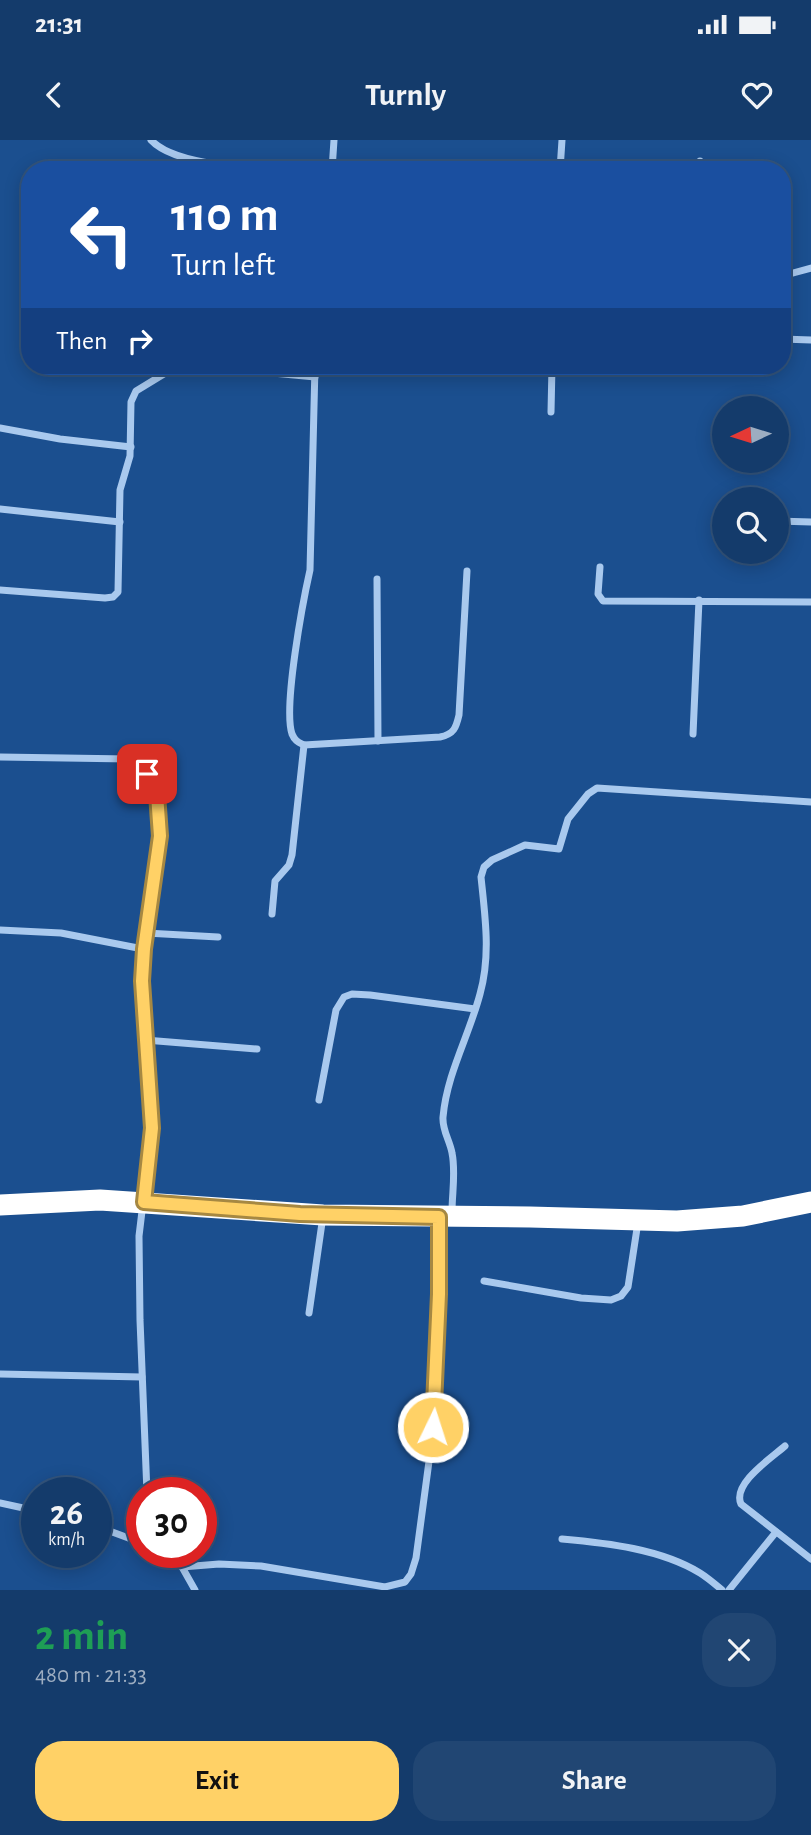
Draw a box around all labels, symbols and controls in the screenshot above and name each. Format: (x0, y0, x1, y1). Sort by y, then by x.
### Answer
text: 21:31 (35, 11, 83, 37)
icon: back (35, 76, 73, 114)
icon: heart (738, 76, 776, 114)
text: Turnly (365, 79, 446, 111)
icon: left (56, 189, 147, 280)
text: 110 m (171, 191, 279, 240)
text: Turn left (171, 249, 275, 281)
icon: right (121, 322, 159, 360)
text: Then (56, 328, 107, 354)
north arrow (712, 396, 789, 472)
map controls (712, 396, 789, 564)
button: search (712, 487, 789, 564)
pin (117, 744, 177, 804)
icon: arrive (128, 755, 166, 793)
position arrow (396, 1390, 470, 1464)
speed limit sign: 30 (126, 1477, 217, 1568)
text: 26 (50, 1496, 83, 1531)
text: km/h (48, 1531, 85, 1549)
button: close (702, 1613, 776, 1687)
text: 2 min (35, 1615, 128, 1657)
text: 480 m · 21:33 (35, 1664, 147, 1687)
button: Exit (35, 1741, 399, 1821)
button: Share (413, 1741, 776, 1821)

